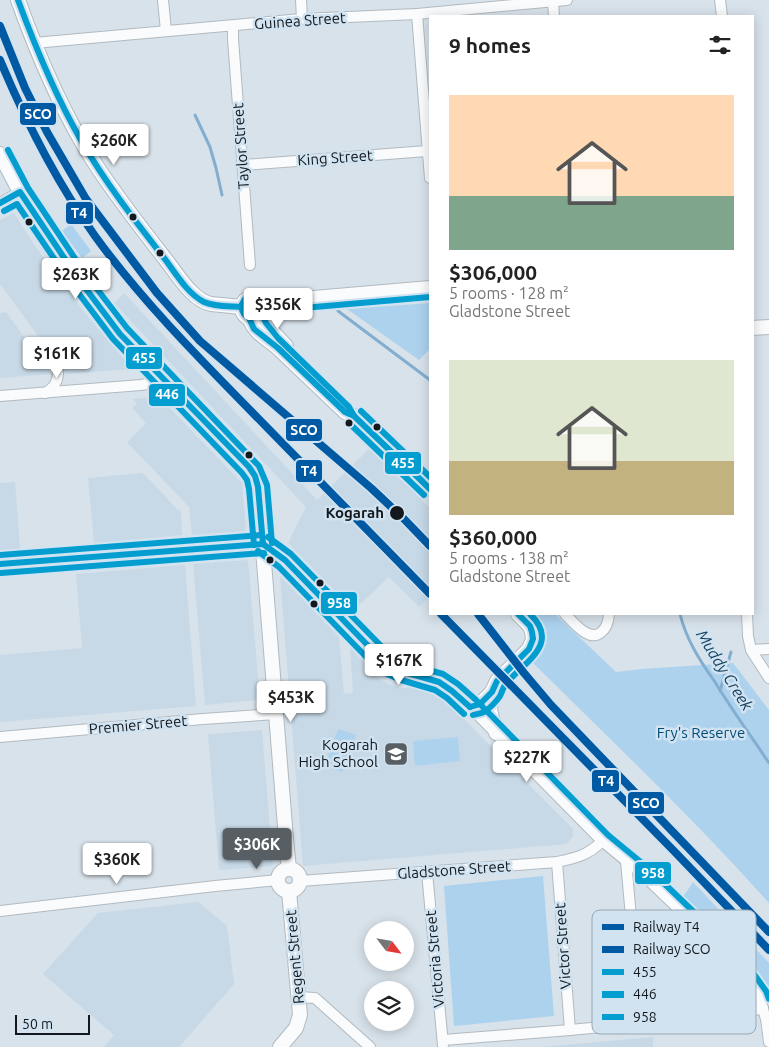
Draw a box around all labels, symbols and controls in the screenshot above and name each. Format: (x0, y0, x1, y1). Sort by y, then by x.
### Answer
street label: Guinea Street (253, 9, 347, 32)
icon: filters (706, 31, 734, 59)
text: 9 homes (449, 33, 531, 57)
line badge: SCO (19, 102, 57, 126)
street label: Taylor Street (229, 102, 252, 190)
text: SCO (24, 106, 52, 122)
pin: $260K (79, 124, 149, 166)
icon: home (547, 128, 637, 218)
text: $260K (91, 131, 137, 149)
street label: King Street (297, 146, 373, 169)
line badge: T4 (65, 201, 94, 225)
text: T4 (71, 205, 87, 221)
unlabelled marker (128, 212, 138, 222)
unlabelled marker (24, 217, 34, 227)
unlabelled marker (155, 248, 165, 258)
pin: $263K (41, 258, 111, 300)
text: $306,000 (449, 260, 537, 284)
text: $263K (53, 265, 99, 283)
text: 5 rooms · 128 m² (449, 284, 569, 302)
pin: $356K (243, 288, 313, 330)
text: $356K (255, 295, 301, 313)
text: Gladstone Street (449, 302, 570, 320)
pin: $161K (22, 336, 92, 379)
text: $161K (34, 344, 80, 362)
line badge: 455 (125, 346, 163, 370)
text: 455 (132, 350, 156, 366)
line badge: 446 (148, 383, 186, 407)
text: 446 (155, 386, 179, 402)
icon: home (547, 393, 637, 483)
line badge: SCO (285, 418, 323, 442)
unlabelled marker (344, 418, 354, 428)
text: SCO (290, 422, 318, 438)
unlabelled marker (372, 422, 382, 432)
unlabelled marker (244, 450, 254, 460)
line badge: 455 (384, 451, 422, 475)
text: 455 (391, 455, 415, 471)
line badge: T4 (295, 459, 323, 483)
text: T4 (301, 463, 317, 479)
place label: Kogarah (326, 504, 384, 521)
marker: Kogarah (388, 504, 406, 522)
text: $360,000 (449, 525, 537, 549)
text: 5 rooms · 138 m² (449, 549, 569, 567)
unlabelled marker (265, 555, 275, 565)
text: Gladstone Street (449, 567, 570, 585)
unlabelled marker (315, 578, 325, 588)
line badge: 958 (320, 591, 358, 615)
text: 958 (327, 595, 351, 611)
unlabelled marker (309, 599, 319, 609)
water label: Muddy Creek (693, 626, 757, 714)
pin: $167K (364, 644, 434, 686)
text: $167K (376, 651, 422, 669)
pin: $453K (256, 680, 326, 723)
text: $453K (268, 688, 314, 706)
street label: Premier Street (88, 712, 188, 737)
park label: Fry's Reserve (657, 724, 745, 741)
place label: Kogarah High School (298, 736, 378, 770)
pin: $227K (492, 740, 562, 783)
school or university icon: Kogarah High School (383, 741, 409, 767)
text: $227K (504, 748, 550, 766)
line badge: T4 (591, 769, 620, 793)
text: T4 (598, 773, 614, 789)
line badge: SCO (627, 791, 665, 815)
text: SCO (632, 795, 660, 811)
pin: $306K (222, 828, 292, 870)
text: $306K (234, 835, 280, 853)
pin: $360K (82, 842, 152, 885)
text: $360K (94, 850, 140, 868)
street label: Gladstone Street (397, 857, 511, 882)
line badge: 958 (634, 861, 672, 885)
text: 958 (641, 865, 665, 881)
street label: Victor Street (551, 902, 574, 990)
street label: Regent Street (282, 909, 307, 1005)
street label: Victoria Street (422, 910, 447, 1008)
legend (592, 910, 756, 1034)
text: Railway T4 (633, 919, 700, 935)
north arrow (364, 921, 414, 971)
map controls (364, 921, 414, 1031)
text: Railway SCO (633, 941, 711, 957)
text: 455 (633, 964, 657, 980)
button: layers (364, 981, 414, 1031)
text: 446 (633, 986, 657, 1002)
text: 958 (633, 1009, 657, 1025)
scale bar (15, 1012, 90, 1035)
text: 50 m (22, 1016, 53, 1032)

